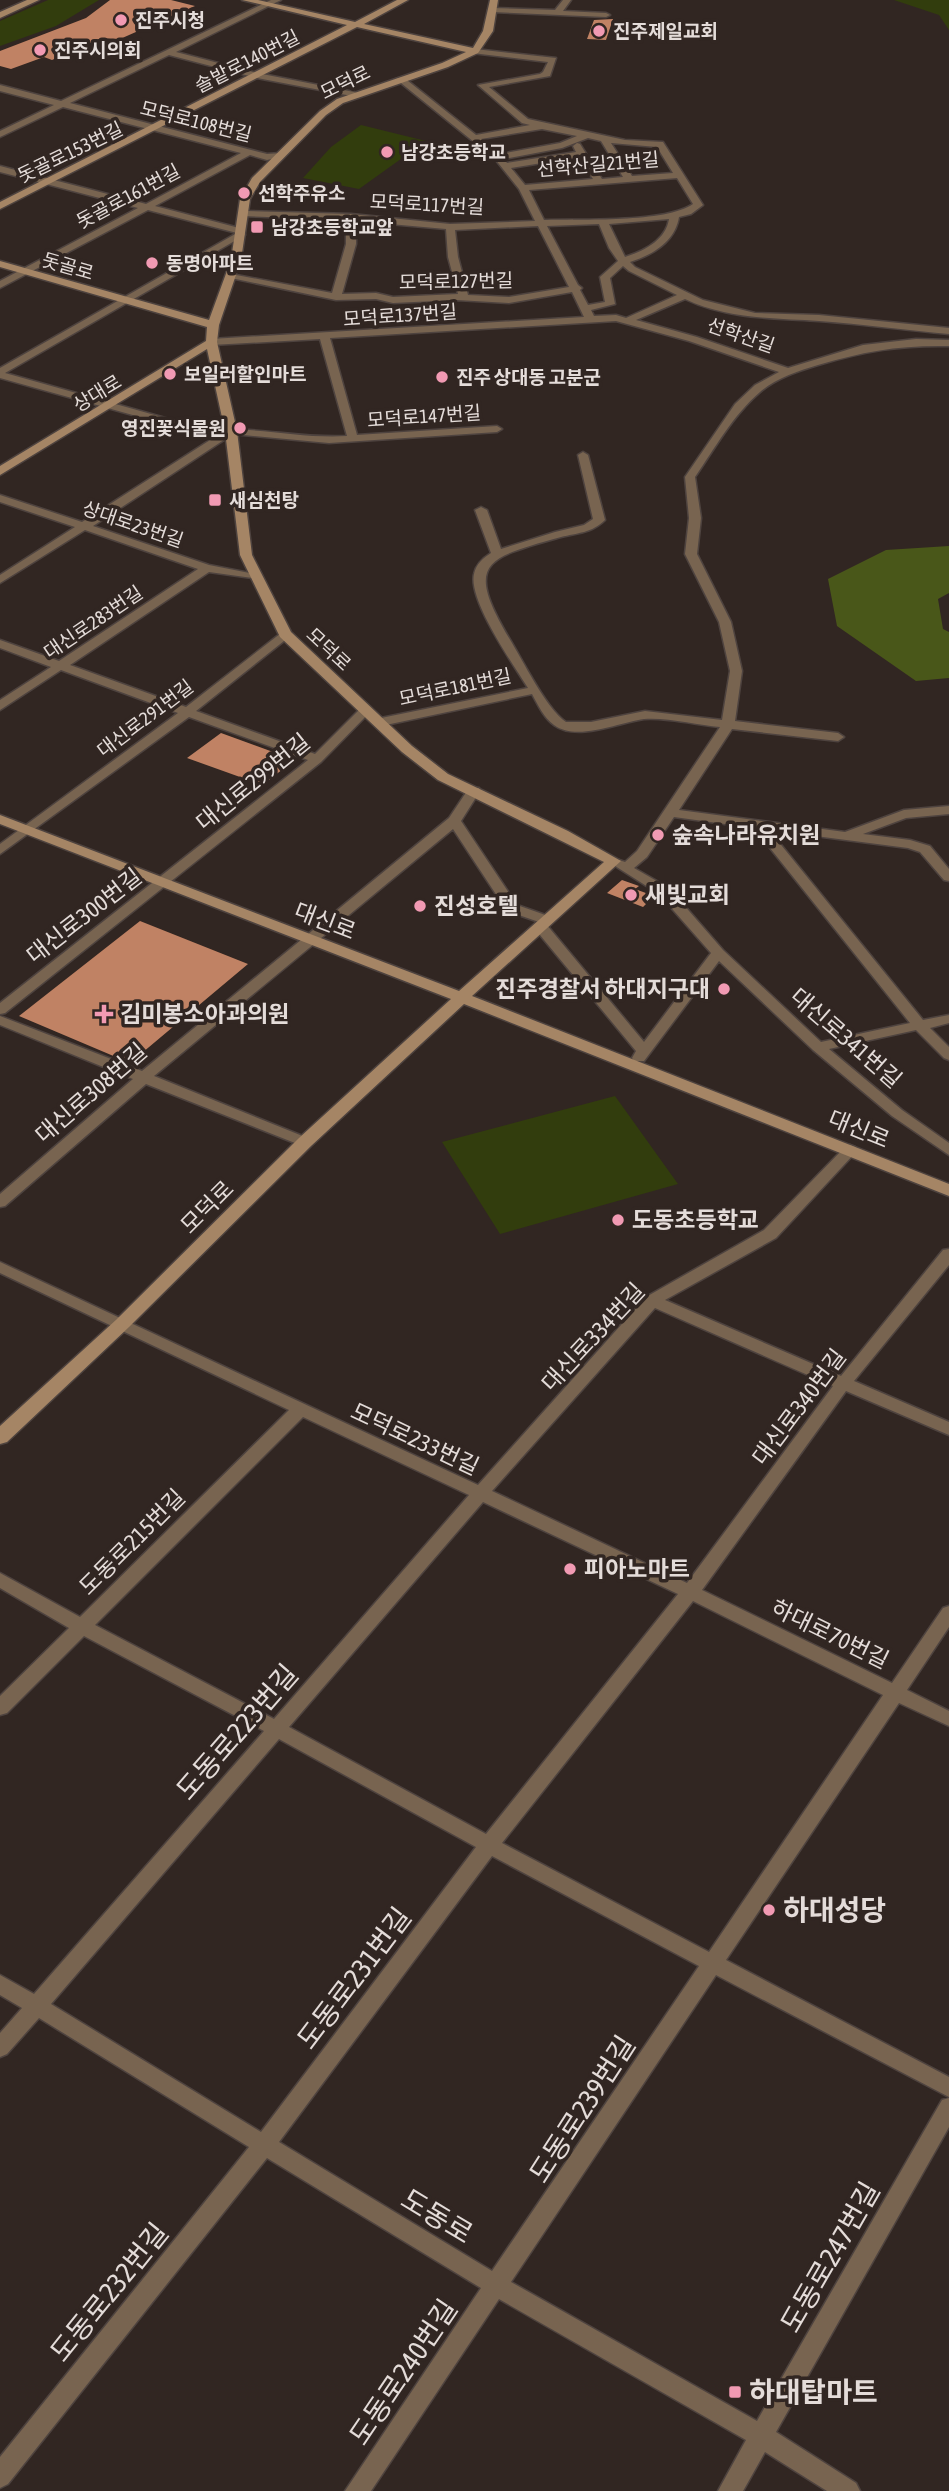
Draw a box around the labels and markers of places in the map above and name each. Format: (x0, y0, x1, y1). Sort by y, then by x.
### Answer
place label: 진주시청 (135, 9, 205, 31)
marker: 진주시청 (113, 12, 129, 28)
place label: 진주제일교회 (613, 20, 718, 42)
marker: 진주제일교회 (591, 23, 607, 39)
place label: 진주시의회 (54, 39, 141, 61)
marker: 진주시의회 (32, 42, 48, 58)
place label: 남강초등학교 (401, 141, 506, 163)
marker: 남강초등학교 (379, 144, 395, 160)
place label: 선학주유소 (258, 182, 345, 204)
marker: 선학주유소 (236, 185, 252, 201)
place label: 남강초등학교앞 (271, 216, 393, 238)
marker: 남강초등학교앞 (249, 219, 265, 235)
place label: 동명아파트 (166, 252, 253, 274)
marker: 동명아파트 (144, 255, 160, 271)
place label: 보일러할인마트 (184, 363, 306, 385)
marker: 보일러할인마트 (162, 366, 178, 382)
place label: 진주 상대동 고분군 (456, 366, 601, 388)
marker: 진주 상대동 고분군 (434, 369, 450, 385)
place label: 영진꽃식물원 (121, 417, 226, 439)
marker: 영진꽃식물원 (232, 420, 248, 436)
place label: 새심천탕 (229, 489, 299, 511)
marker: 새심천탕 (207, 492, 223, 508)
place label: 숲속나라유치원 (672, 822, 820, 848)
marker: 숲속나라유치원 (650, 827, 666, 843)
place label: 새빛교회 (645, 882, 730, 908)
marker: 새빛교회 (623, 887, 639, 903)
place label: 진성호텔 (434, 893, 519, 919)
marker: 진성호텔 (412, 898, 428, 914)
place label: 진주경찰서 하대지구대 (495, 976, 710, 1002)
marker: 진주경찰서 하대지구대 (716, 981, 732, 997)
place label: 김미봉소아과의원 (120, 1001, 289, 1027)
marker: 김미봉소아과의원 (94, 1004, 114, 1024)
place label: 도동초등학교 (632, 1207, 759, 1233)
marker: 도동초등학교 (610, 1212, 626, 1228)
place label: 피아노마트 (584, 1556, 690, 1582)
marker: 피아노마트 (562, 1561, 578, 1577)
place label: 하대성당 (783, 1894, 886, 1926)
marker: 하대성당 (761, 1902, 777, 1918)
place label: 하대탑마트 (749, 2376, 878, 2408)
marker: 하대탑마트 (727, 2384, 743, 2400)

